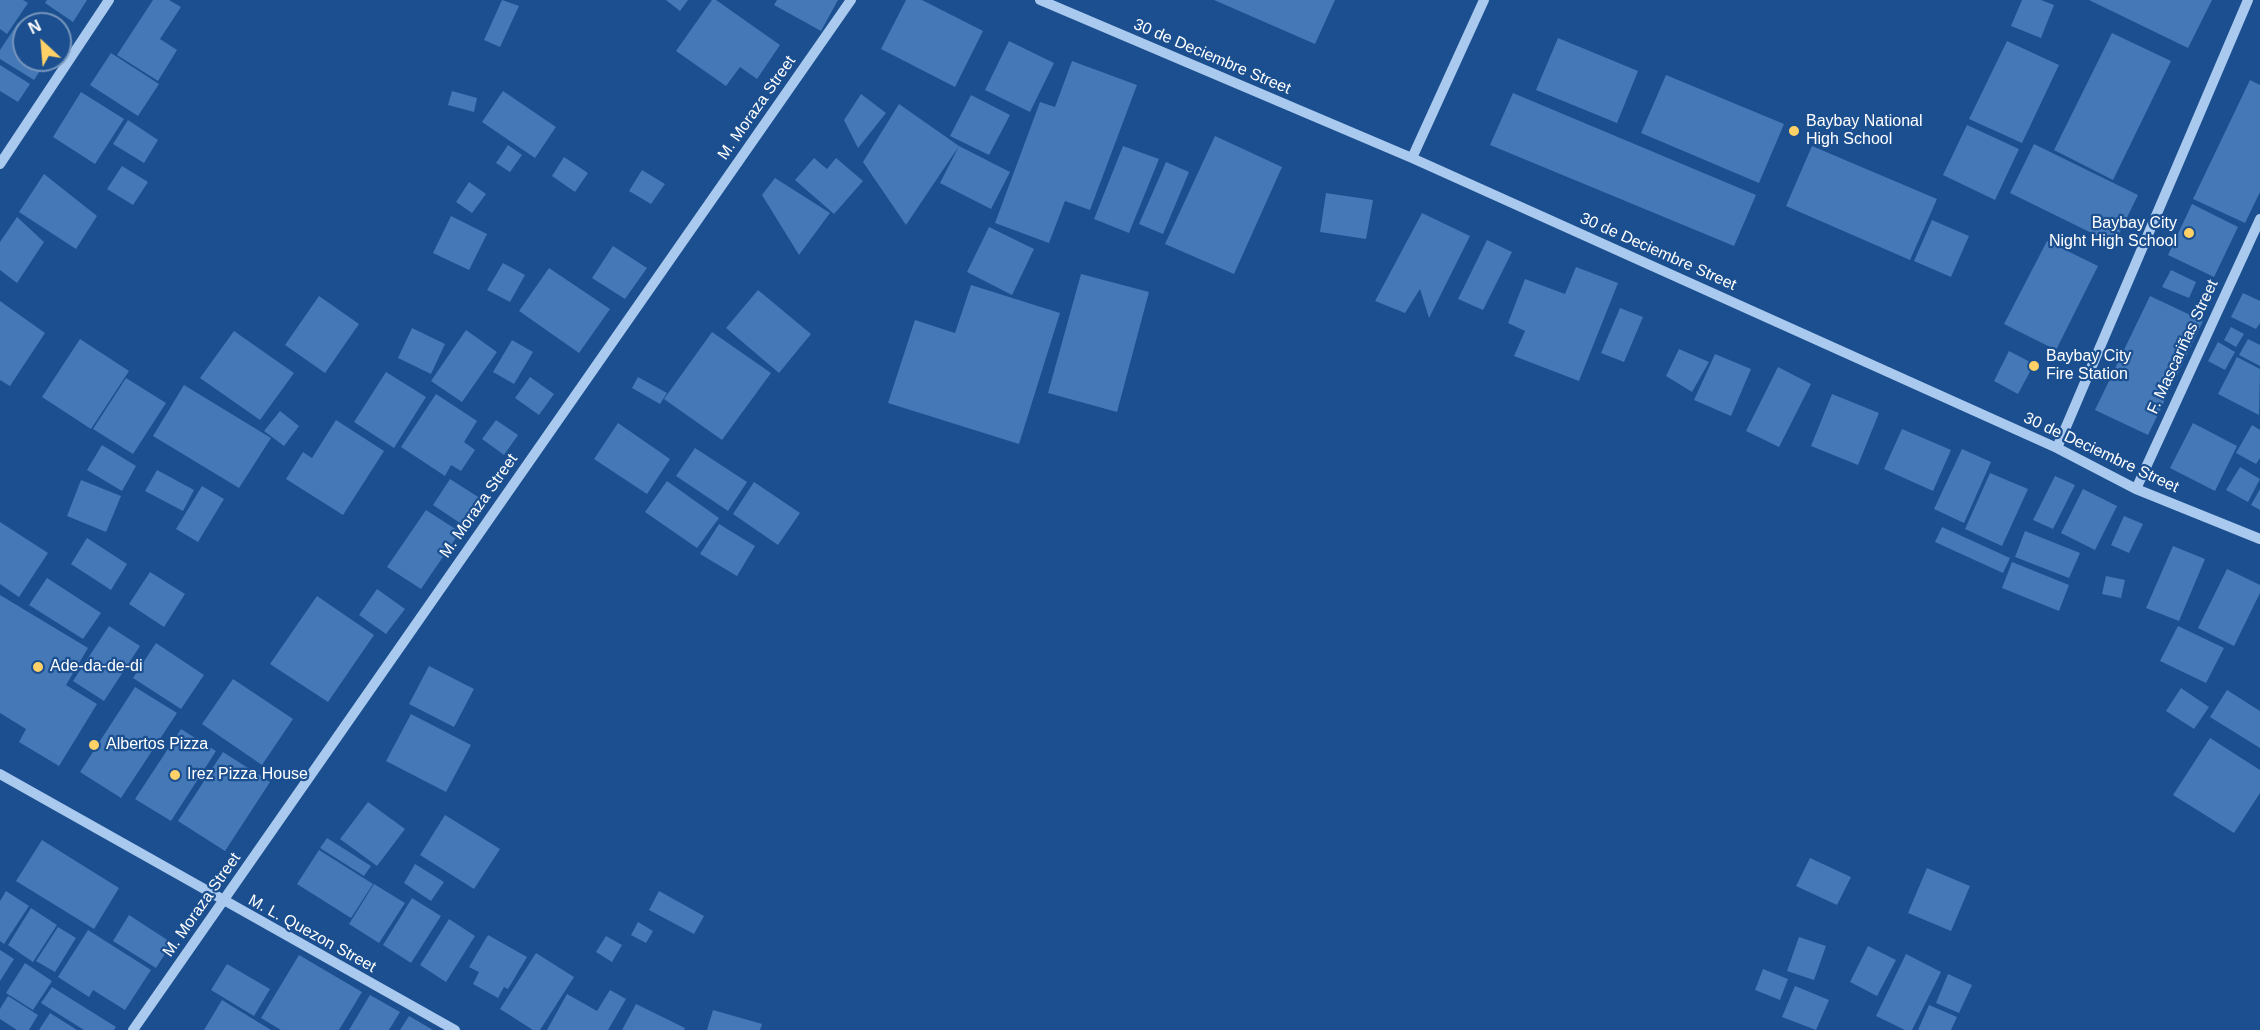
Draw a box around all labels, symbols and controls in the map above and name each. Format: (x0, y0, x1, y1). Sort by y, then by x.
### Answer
north arrow (12, 12, 72, 72)
street label: 30 de Deciembre Street (1130, 15, 1294, 99)
text: N (26, 17, 44, 37)
street label: M. Moraza Street (714, 52, 800, 164)
place label: Baybay National High School (1806, 112, 1923, 150)
marker: Baybay National High School (1787, 124, 1801, 138)
street label: 30 de Deciembre Street (1577, 209, 1739, 295)
place label: Baybay City Night High School (2049, 214, 2177, 252)
marker: Baybay City Night High School (2182, 226, 2196, 240)
street label: F. Mascariñas Street (2143, 277, 2223, 417)
place label: Baybay City Fire Station (2046, 347, 2131, 385)
marker: Baybay City Fire Station (2027, 359, 2041, 373)
street label: 30 de Deciembre Street (2020, 409, 2182, 497)
street label: M. Moraza Street (436, 450, 522, 562)
place label: Ade-da-de-di (50, 657, 142, 677)
marker: Ade-da-de-di (31, 660, 45, 674)
place label: Albertos Pizza (106, 735, 208, 755)
marker: Albertos Pizza (87, 738, 101, 752)
place label: Irez Pizza House (187, 765, 308, 785)
marker: Irez Pizza House (168, 768, 182, 782)
street label: M. Moraza Street (159, 849, 245, 961)
street label: M. L. Quezon Street (245, 891, 379, 977)

